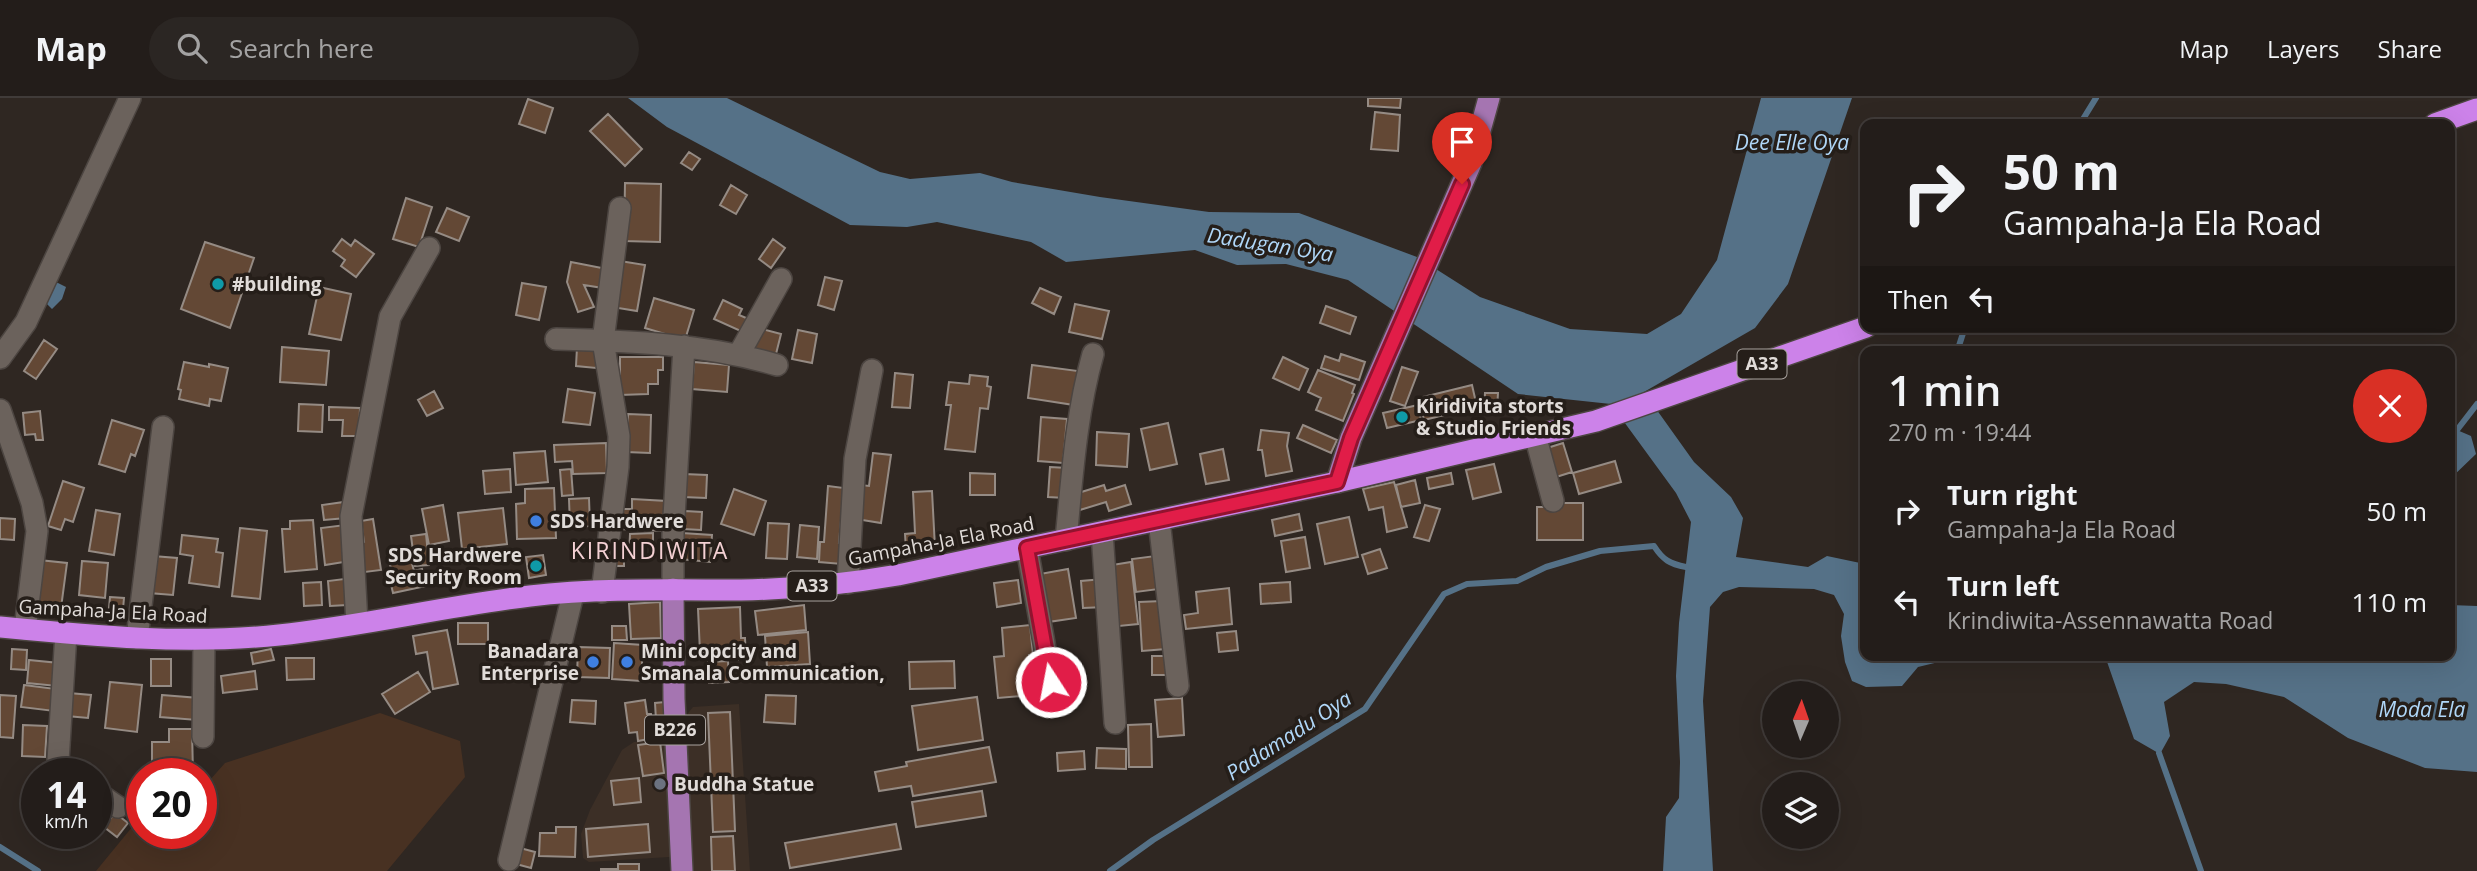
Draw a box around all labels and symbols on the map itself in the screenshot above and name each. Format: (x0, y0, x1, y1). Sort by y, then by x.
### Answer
pin (1432, 112, 1492, 184)
water label: Dee Elle Oya (1735, 128, 1849, 156)
water label: Dadugan Oya (1205, 220, 1335, 268)
place label: #building (232, 271, 322, 297)
marker: #building (210, 276, 226, 292)
road number: A33 (1738, 350, 1786, 378)
place label: Kiridivita storts & Studio Friends (1416, 393, 1571, 441)
marker: Kiridivita storts & Studio Friends (1394, 409, 1410, 425)
place label: SDS Hardwere (550, 508, 684, 534)
street label: Gampaha-Ja Ela Road (846, 510, 1036, 572)
marker: SDS Hardwere (528, 513, 544, 529)
district label: KIRINDIWITA (571, 534, 729, 566)
place label: SDS Hardwere Security Room (385, 542, 522, 590)
marker: SDS Hardwere Security Room (528, 558, 544, 574)
road number: A33 (788, 572, 836, 600)
street label: Gampaha-Ja Ela Road (18, 593, 208, 629)
place label: Banadara Enterprise (481, 638, 579, 686)
place label: Mini copcity and Smanala Communication, (641, 638, 885, 686)
position arrow (1014, 645, 1088, 719)
marker: Banadara Enterprise (585, 654, 601, 670)
marker: Mini copcity and Smanala Communication, (619, 654, 635, 670)
north arrow (1762, 681, 1839, 758)
water label: Padamadu Oya (1220, 684, 1357, 786)
water label: Moda Ela (2379, 695, 2466, 723)
road number: B226 (645, 716, 705, 744)
speed limit sign: 20 (126, 758, 217, 849)
place label: Buddha Statue (674, 771, 814, 797)
marker: Buddha Statue (652, 776, 668, 792)

